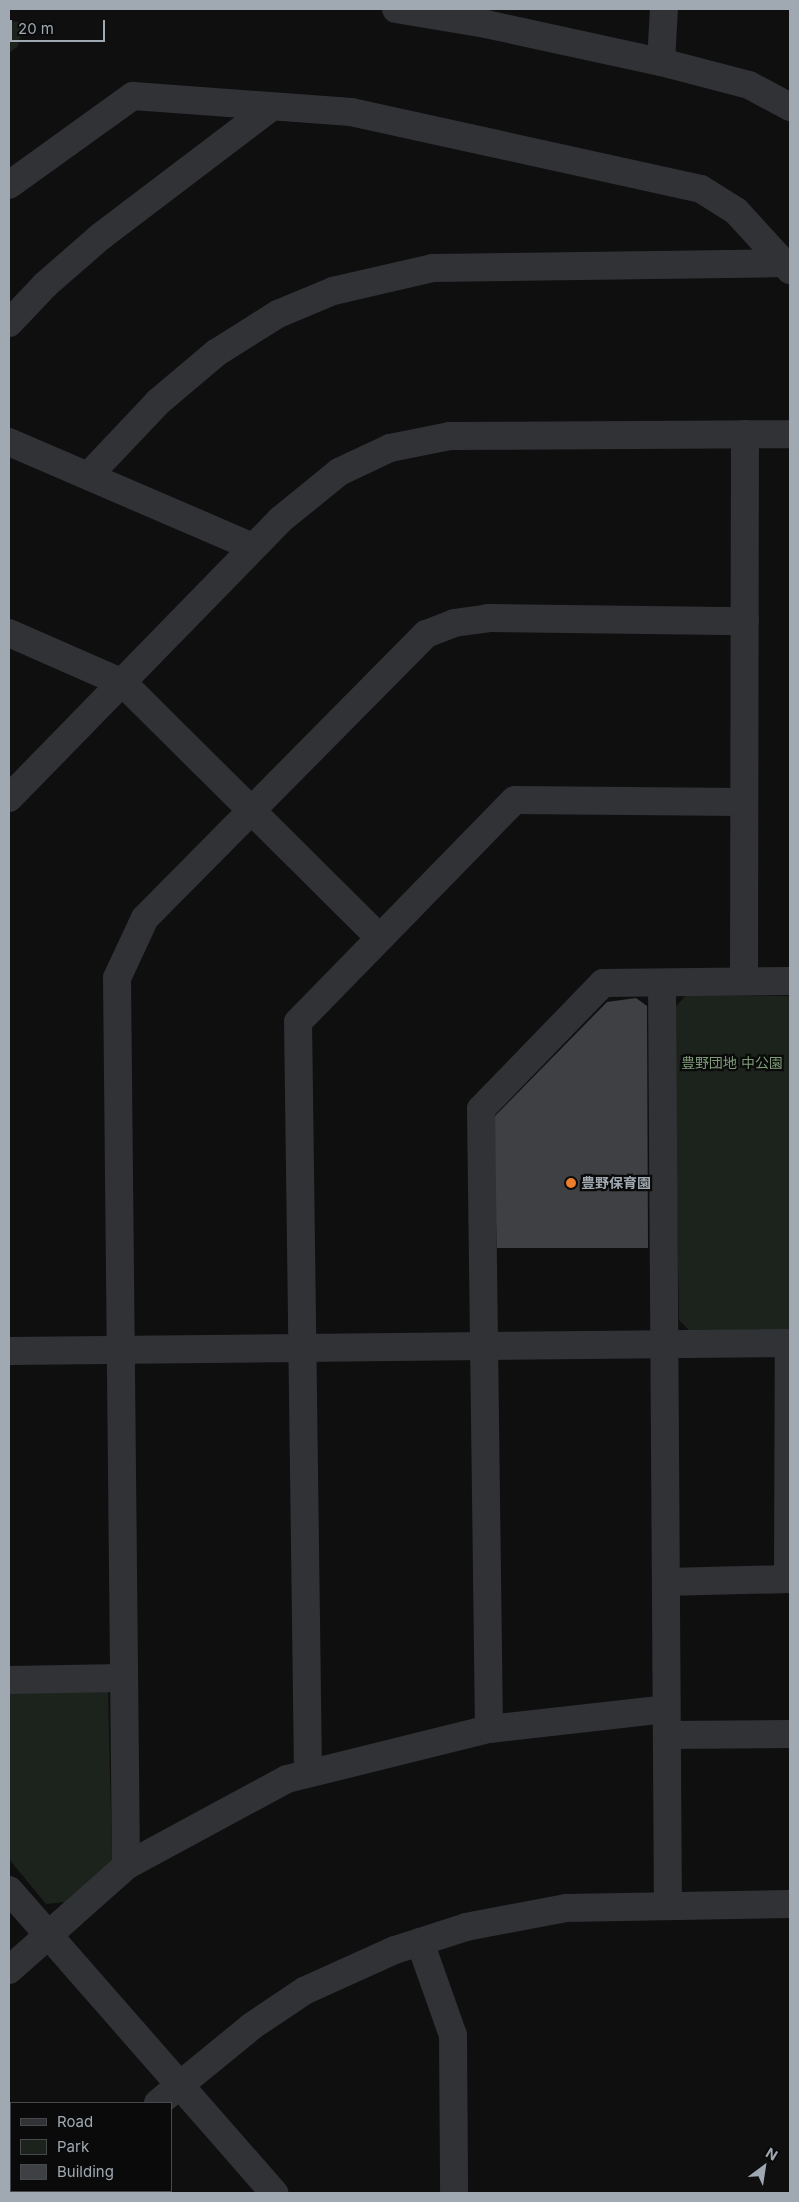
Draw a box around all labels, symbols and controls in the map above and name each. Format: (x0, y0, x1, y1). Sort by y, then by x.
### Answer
scale bar (12, 10, 108, 42)
text: 20 m (18, 19, 54, 38)
park label: 豊野団地 中公園 (681, 1055, 783, 1071)
place label: 豊野保育園 (581, 1175, 651, 1191)
marker: 豊野保育園 (565, 1177, 577, 1189)
legend (10, 2102, 172, 2192)
text: Road (57, 2112, 93, 2131)
text: Park (57, 2137, 89, 2156)
north arrow (739, 2142, 789, 2192)
text: N (763, 2144, 781, 2164)
text: Building (57, 2162, 114, 2181)

